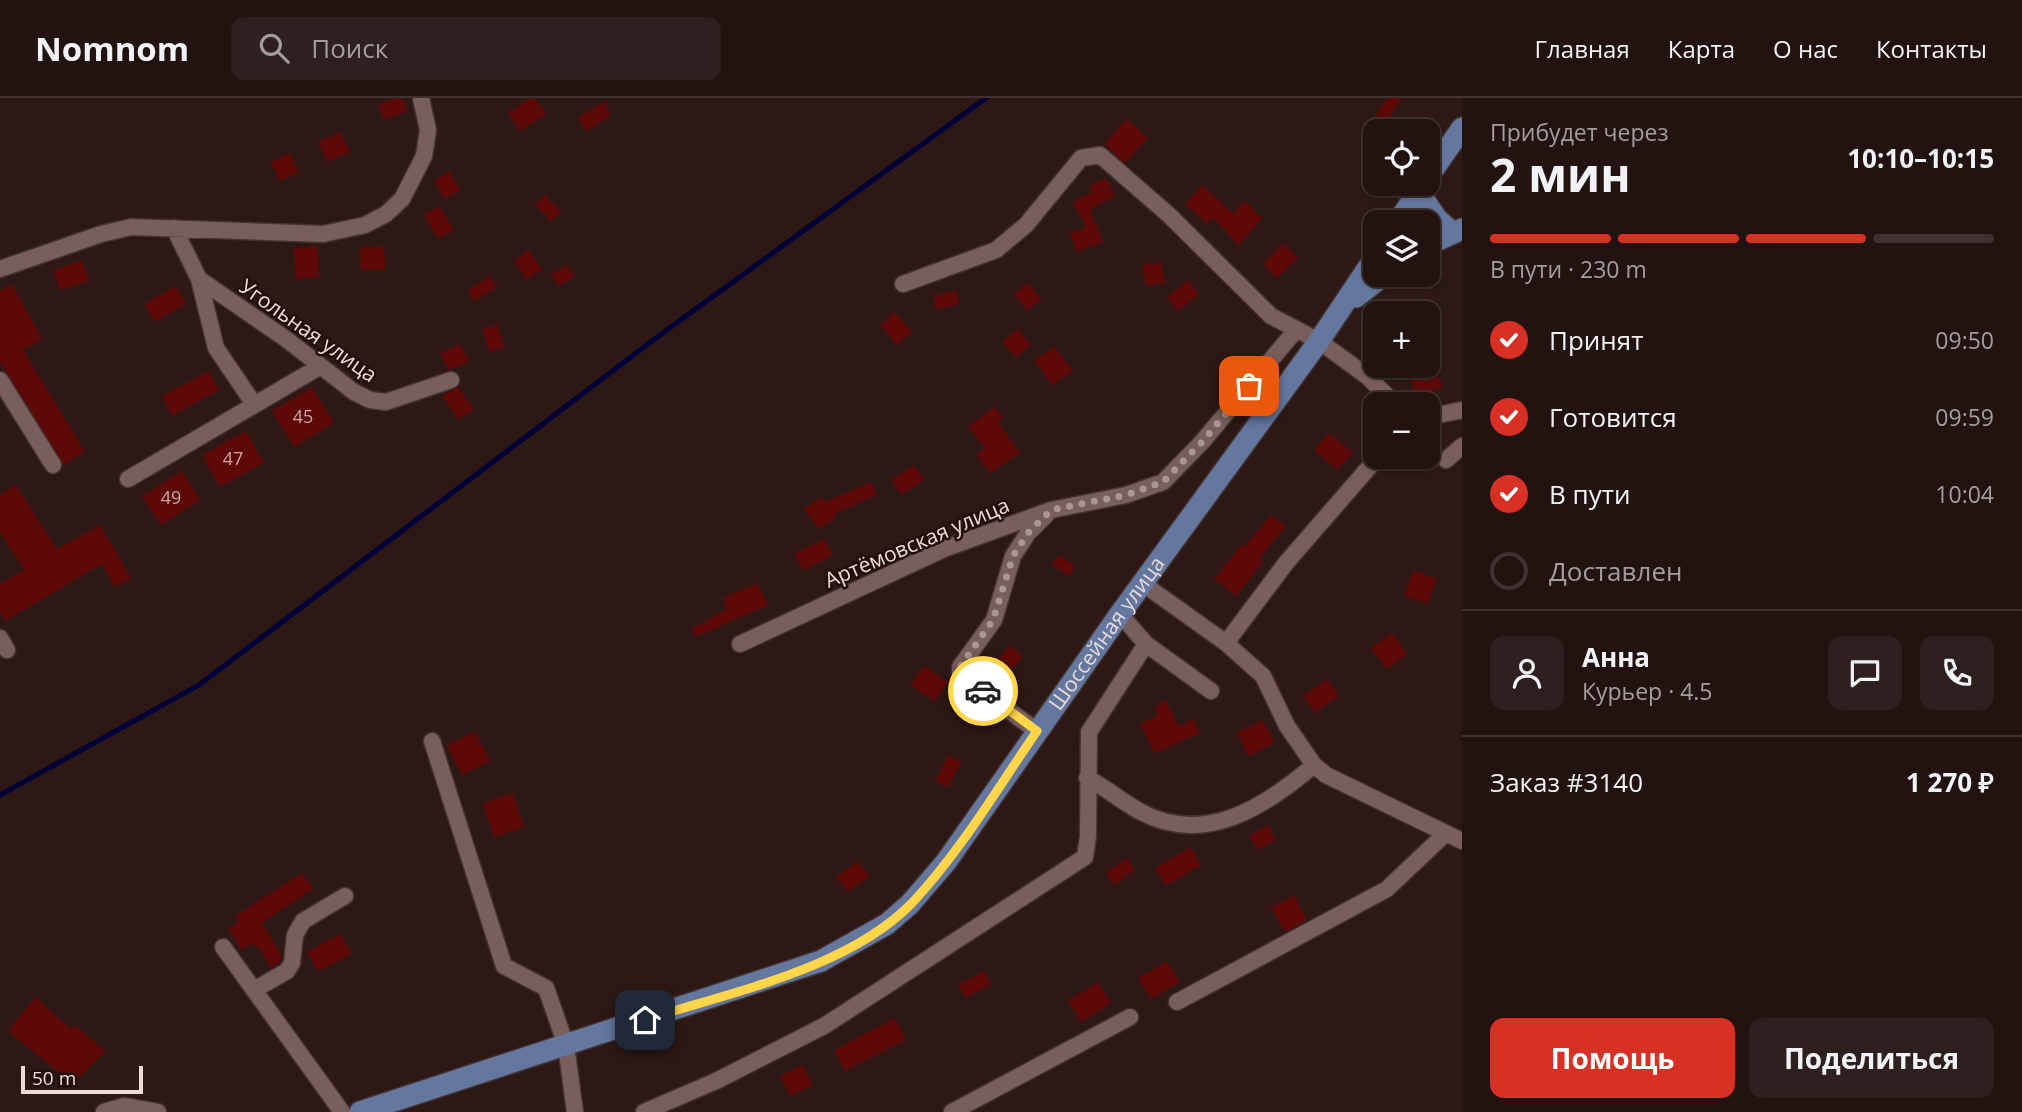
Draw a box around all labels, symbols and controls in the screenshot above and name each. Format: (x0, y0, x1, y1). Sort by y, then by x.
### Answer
search box (231, 17, 721, 80)
text: Nomnom (35, 26, 189, 71)
icon: search (255, 29, 293, 67)
text: Поиск (311, 30, 388, 66)
text: Главная (1535, 32, 1630, 65)
text: Карта (1668, 32, 1735, 65)
text: О нас (1773, 32, 1838, 65)
text: Контакты (1876, 32, 1987, 65)
text: Прибудет через (1490, 116, 1669, 148)
map controls (1363, 119, 1440, 469)
button: locate (1363, 119, 1440, 196)
text: 10:10–10:15 (1847, 140, 1994, 176)
text: 2 мин (1490, 143, 1631, 205)
button: layers (1363, 210, 1440, 287)
text: В пути · 230 m (1490, 253, 1647, 285)
street label: Угольная улица (234, 272, 383, 388)
button: + (1363, 301, 1440, 378)
icon: check (1490, 321, 1528, 359)
text: Принят (1549, 322, 1643, 358)
text: 09:50 (1935, 324, 1994, 356)
pin (1219, 356, 1279, 416)
icon: bag (1230, 367, 1268, 405)
button: − (1363, 392, 1440, 469)
icon: check (1490, 398, 1528, 436)
text: Готовится (1549, 399, 1677, 435)
text: 09:59 (1935, 401, 1994, 433)
house number: 45 (293, 404, 313, 428)
house number: 47 (223, 446, 243, 470)
icon: check (1490, 475, 1528, 513)
text: В пути (1549, 476, 1630, 512)
text: 10:04 (1935, 478, 1994, 510)
house number: 49 (161, 485, 181, 509)
street label: Артёмовская улица (820, 490, 1013, 594)
street label: Шоссейная улица (1042, 550, 1170, 715)
text: Доставлен (1549, 553, 1682, 589)
button: person (1490, 636, 1564, 710)
button: chat (1828, 636, 1902, 710)
button: phone (1920, 636, 1994, 710)
text: Анна (1582, 639, 1650, 675)
courier (948, 656, 1018, 726)
icon: car (964, 672, 1002, 710)
text: Курьер · 4.5 (1582, 675, 1713, 707)
text: Заказ #3140 (1490, 764, 1643, 800)
text: 1 270 ₽ (1906, 764, 1994, 800)
pin (615, 990, 675, 1050)
icon: home (626, 1001, 664, 1039)
button: Помощь (1490, 1018, 1735, 1098)
button: Поделиться (1749, 1018, 1994, 1098)
scale bar (21, 1063, 144, 1095)
text: 50 m (32, 1065, 76, 1091)

